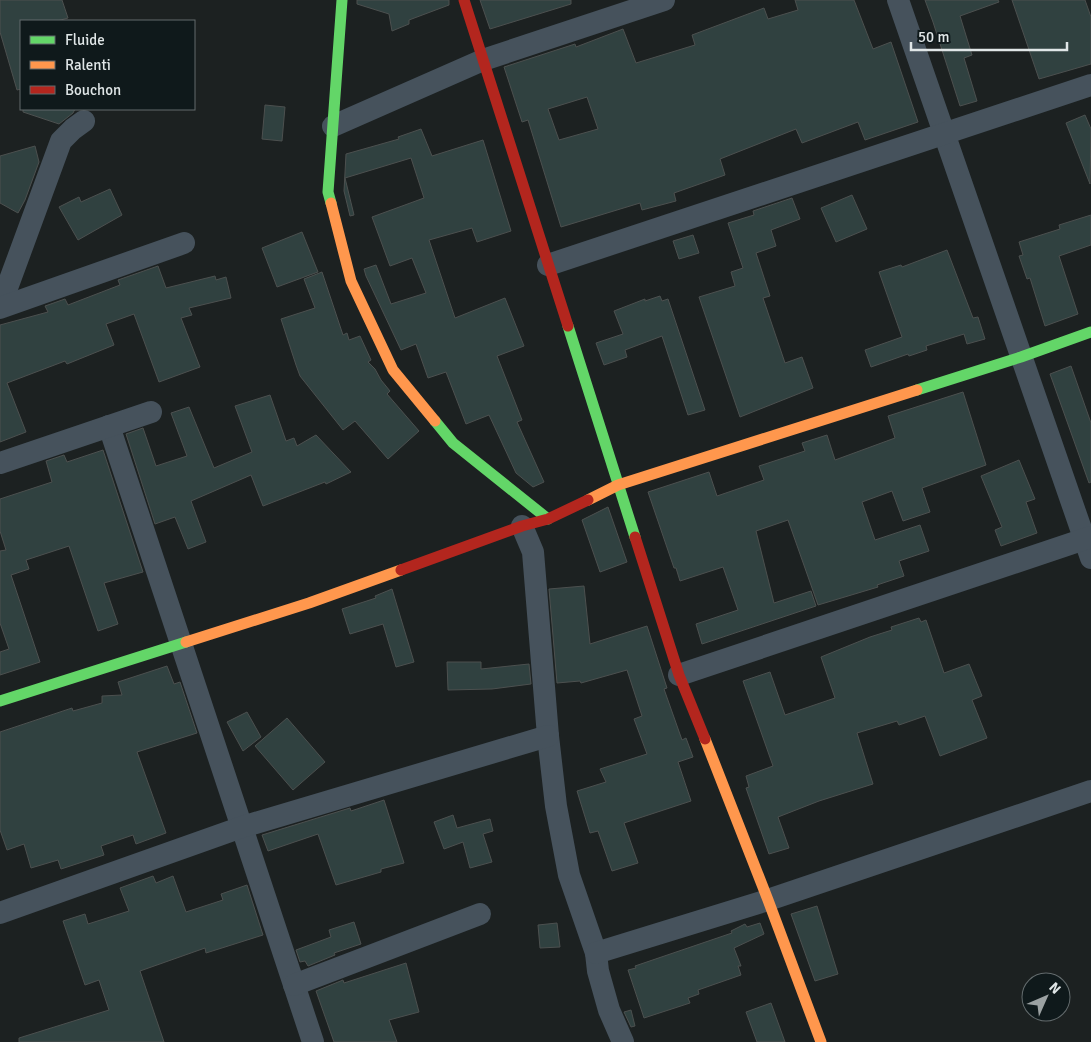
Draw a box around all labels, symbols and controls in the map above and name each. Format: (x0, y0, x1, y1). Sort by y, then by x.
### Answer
legend (20, 20, 195, 110)
scale bar (911, 20, 1067, 52)
text: 50 m (918, 28, 949, 46)
text: Fluide (65, 31, 105, 49)
text: Ralenti (65, 56, 111, 74)
text: Bouchon (65, 81, 121, 99)
north arrow (1021, 972, 1071, 1022)
text: N (1045, 979, 1064, 998)

